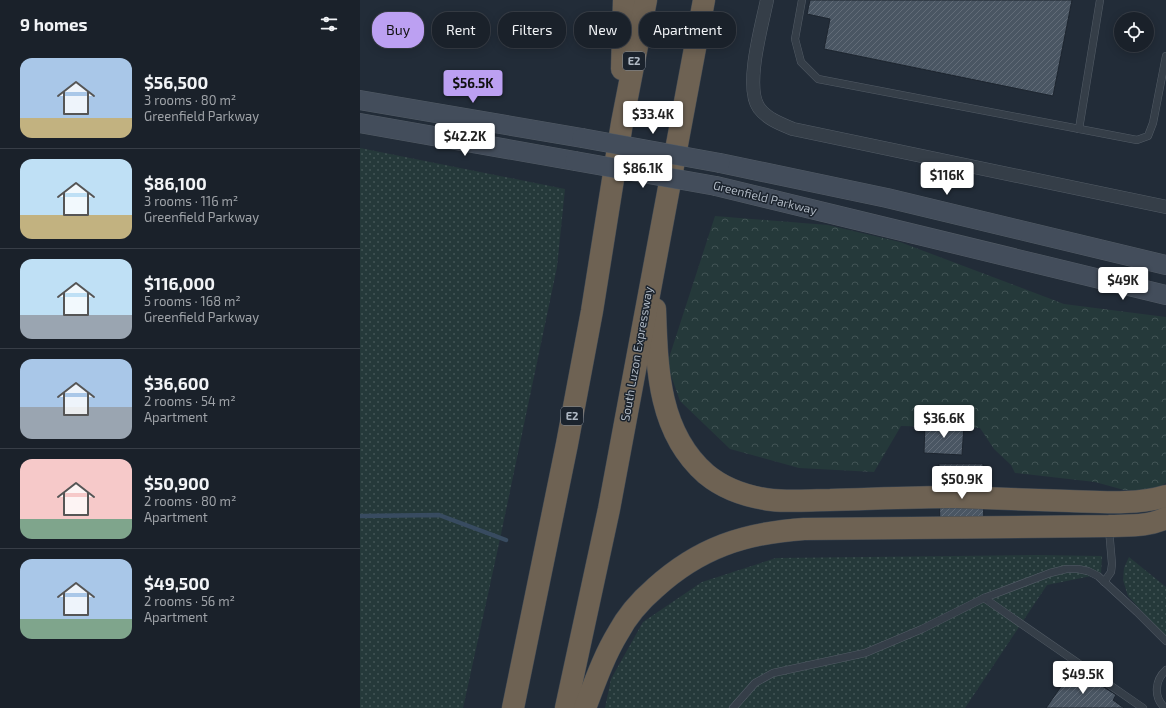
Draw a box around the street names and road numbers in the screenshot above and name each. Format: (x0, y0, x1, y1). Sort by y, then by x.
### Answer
road number: E2 (623, 52, 645, 70)
street label: Greenfield Parkway (712, 177, 819, 217)
street label: South Luzon Expressway (617, 285, 655, 422)
road number: E2 (561, 407, 583, 425)

